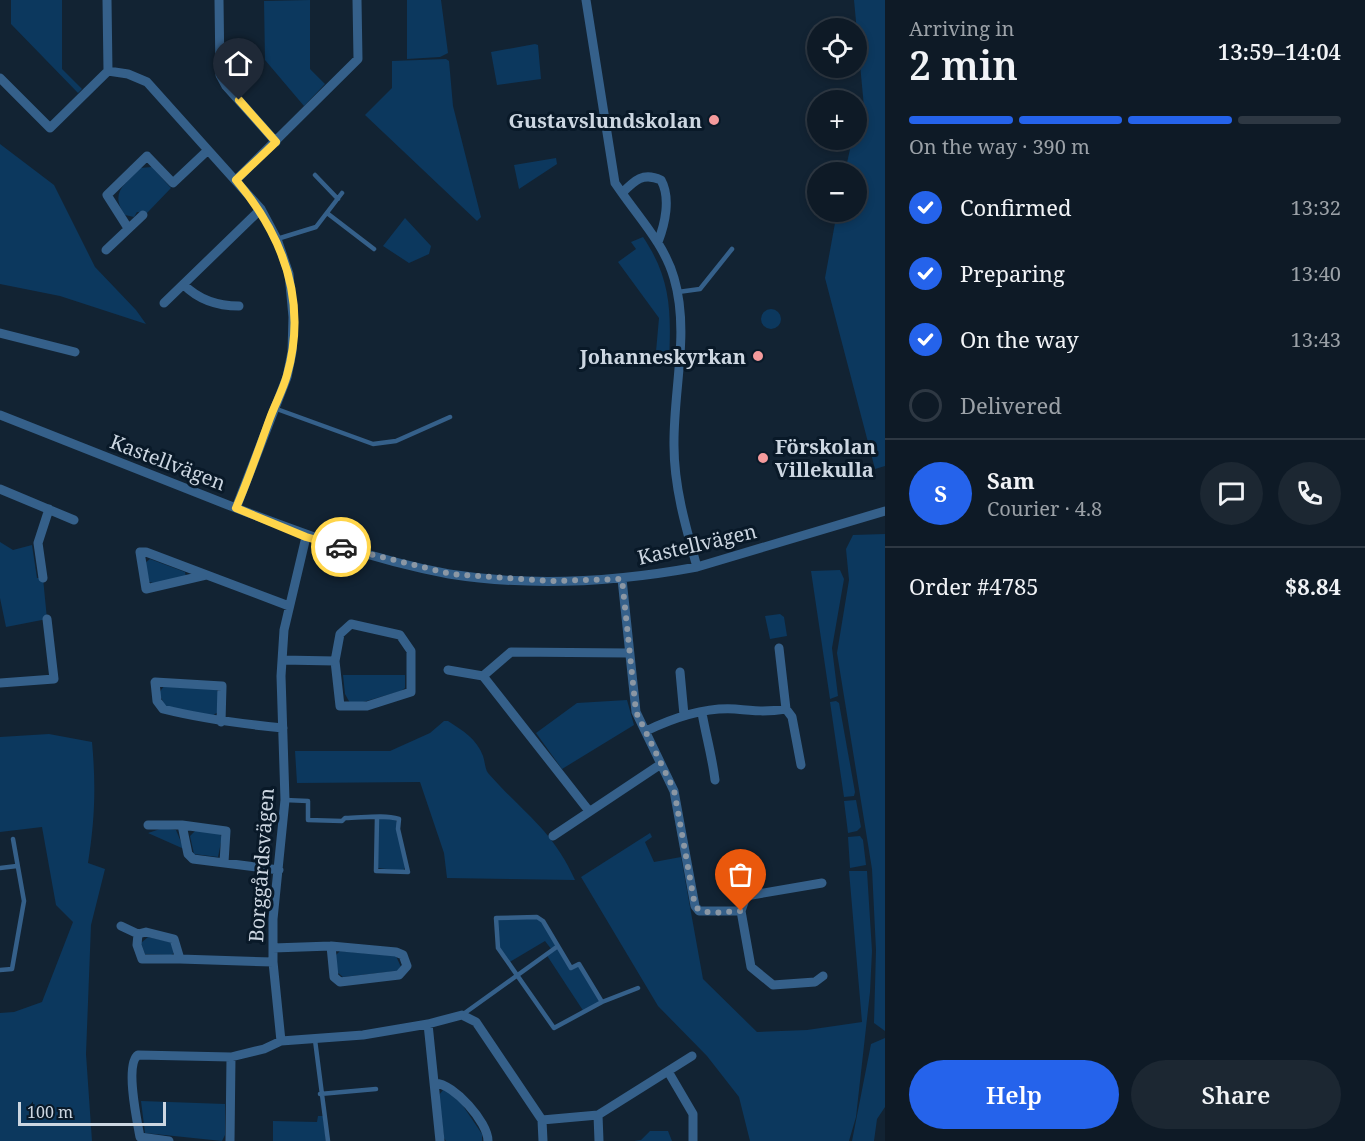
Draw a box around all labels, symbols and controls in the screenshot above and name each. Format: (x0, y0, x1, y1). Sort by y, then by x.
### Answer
text: Arriving in (909, 15, 1014, 42)
map controls (807, 18, 867, 222)
button: locate (807, 18, 867, 78)
text: 13:59–14:04 (1218, 36, 1341, 66)
pin (213, 38, 264, 100)
text: 2 min (909, 38, 1018, 91)
icon: home (222, 47, 255, 80)
button: + (807, 90, 867, 150)
place label: Gustavslundskolan (508, 107, 702, 134)
marker: Gustavslundskolan (707, 113, 721, 127)
text: On the way · 390 m (909, 133, 1090, 160)
button: − (807, 162, 867, 222)
icon: check (909, 191, 942, 224)
text: Confirmed (960, 192, 1071, 222)
text: 13:32 (1291, 194, 1341, 221)
icon: check (909, 257, 942, 290)
text: Preparing (960, 258, 1065, 288)
text: 13:40 (1291, 260, 1341, 287)
icon: check (909, 323, 942, 356)
text: On the way (960, 324, 1079, 354)
text: 13:43 (1291, 326, 1341, 353)
place label: Johanneskyrkan (579, 343, 746, 370)
marker: Johanneskyrkan (751, 349, 765, 363)
text: Delivered (960, 390, 1062, 420)
street label: Kastellvägen (106, 428, 230, 496)
place label: Förskolan Villekulla (775, 433, 876, 483)
marker: Förskolan Villekulla (756, 451, 770, 465)
button: chat (1200, 462, 1263, 525)
button: phone (1278, 462, 1341, 525)
text: Sam (987, 465, 1035, 495)
text: S (934, 478, 947, 508)
text: Courier · 4.8 (987, 495, 1102, 522)
courier (311, 517, 371, 577)
street label: Kastellvägen (635, 517, 759, 571)
icon: car (325, 531, 358, 564)
text: Order #4785 (909, 571, 1039, 601)
text: $8.84 (1285, 571, 1341, 601)
street label: Borggårdsvägen (242, 787, 280, 943)
pin (715, 849, 766, 911)
icon: bag (724, 858, 757, 891)
button: Help (909, 1060, 1119, 1129)
button: Share (1131, 1060, 1341, 1129)
scale bar (18, 1099, 166, 1126)
text: 100 m (27, 1101, 73, 1123)

